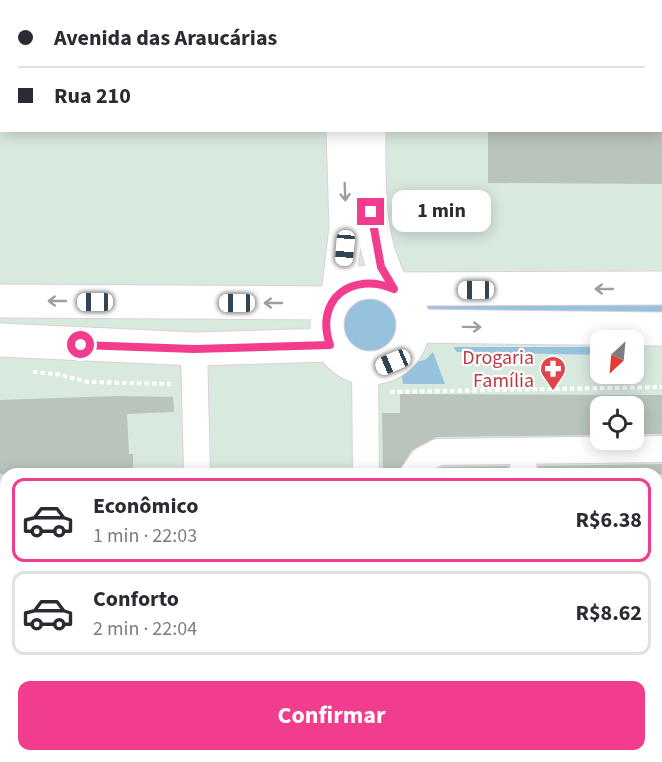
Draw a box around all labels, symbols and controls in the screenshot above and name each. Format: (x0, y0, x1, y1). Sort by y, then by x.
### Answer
text: Avenida das Araucárias (54, 22, 277, 54)
text: Rua 210 (54, 80, 131, 112)
one-way arrow (339, 182, 351, 202)
callout: 1 min (392, 191, 491, 233)
text: 1 min (417, 197, 466, 225)
route end (357, 198, 384, 225)
car (334, 229, 356, 267)
car (458, 281, 494, 299)
one-way arrow (594, 283, 614, 295)
car (77, 293, 113, 311)
car (219, 294, 255, 312)
one-way arrow (48, 295, 68, 307)
one-way arrow (264, 297, 284, 309)
one-way arrow (461, 321, 481, 333)
north arrow (590, 330, 644, 384)
map controls (590, 330, 644, 450)
route start (67, 331, 94, 358)
place label: Drogaria Família (462, 344, 534, 395)
car (373, 347, 413, 377)
pharmacy icon: Drogaria Família (538, 354, 568, 392)
button: locate (590, 396, 644, 450)
text: Econômico (93, 490, 198, 522)
icon: car (21, 493, 75, 547)
text: R$6.38 (575, 504, 642, 536)
text: 1 min · 22:03 (93, 522, 197, 550)
text: Conforto (93, 583, 179, 615)
icon: car (21, 586, 75, 640)
text: R$8.62 (575, 597, 642, 629)
text: 2 min · 22:04 (93, 615, 197, 643)
button: Confirmar (18, 681, 645, 750)

